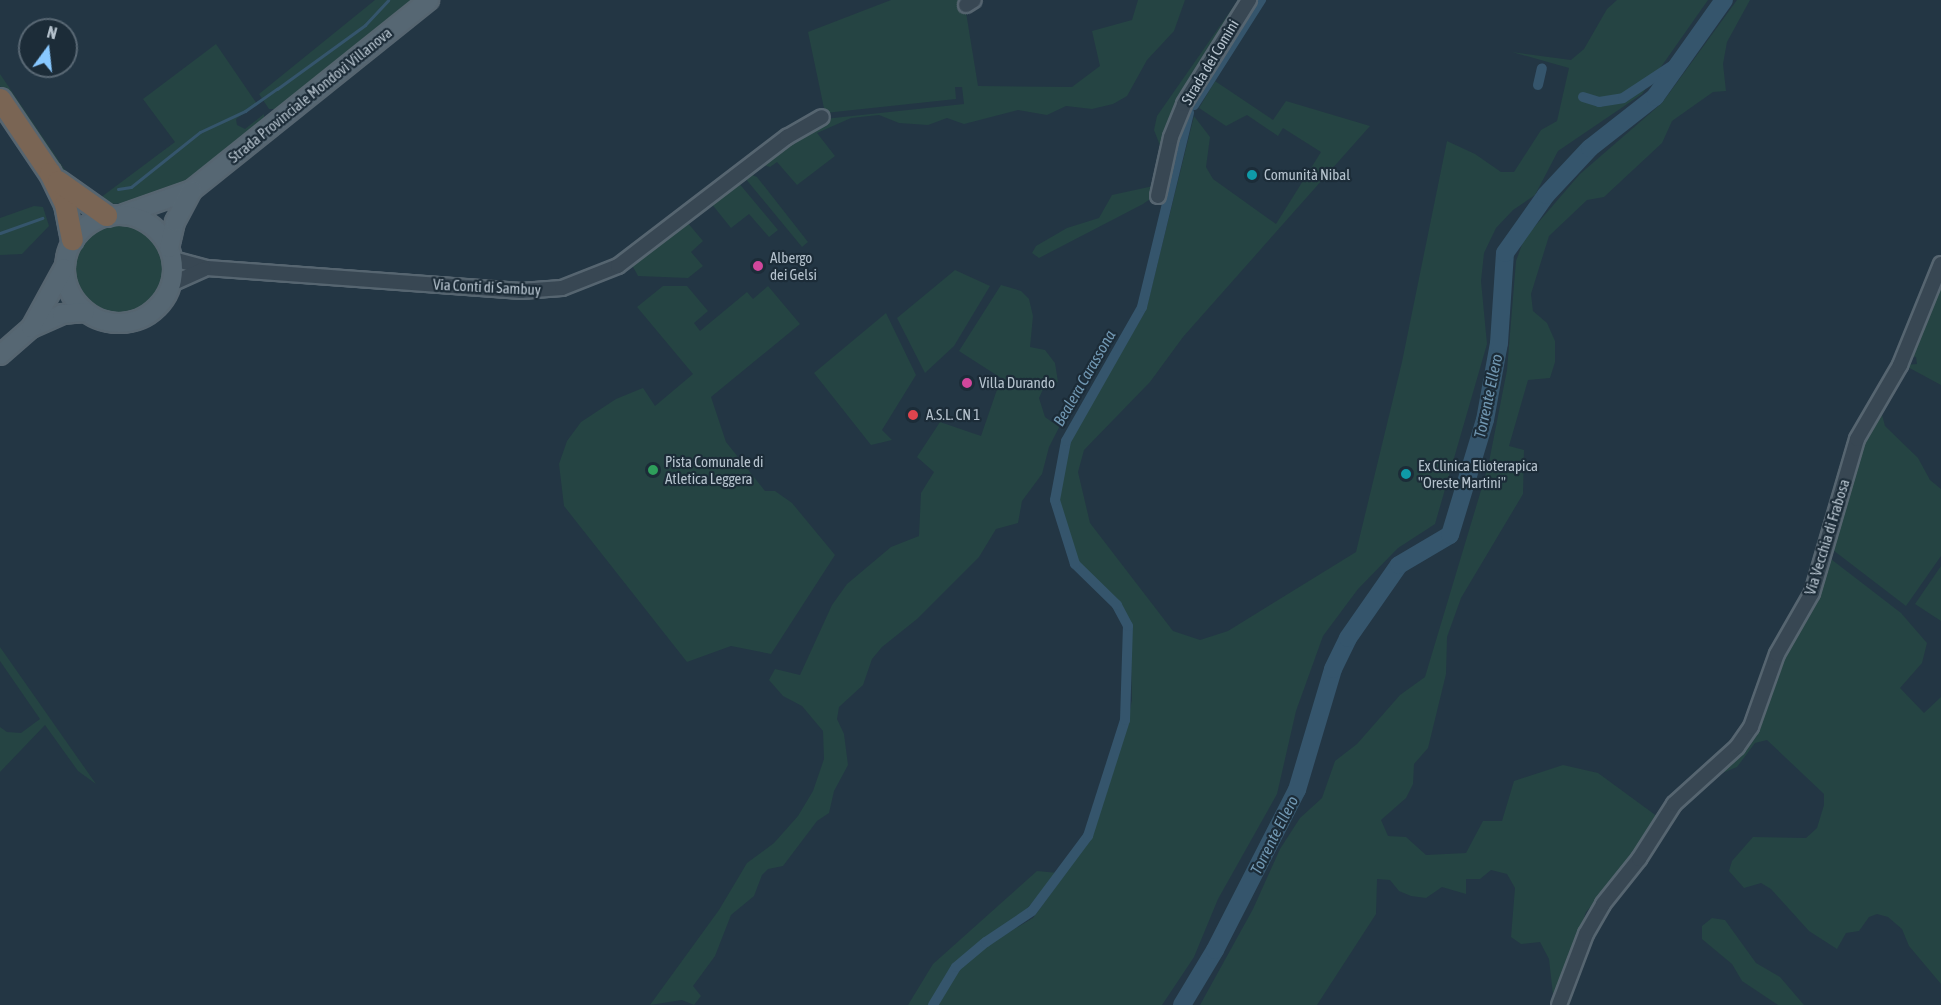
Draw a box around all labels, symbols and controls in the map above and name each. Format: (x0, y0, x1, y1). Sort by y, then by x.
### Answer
street label: Strada dei Comini (1178, 16, 1242, 108)
north arrow (18, 18, 78, 78)
text: N (45, 23, 59, 42)
street label: Strada Provinciale Mondovì Villanova (225, 23, 395, 167)
place label: Comunità Nibal (1264, 166, 1350, 184)
marker: Comunità Nibal (1245, 168, 1259, 182)
place label: Albergo dei Gelsi (770, 248, 817, 283)
marker: Albergo dei Gelsi (751, 259, 765, 273)
street label: Via Conti di Sambuy (433, 275, 541, 299)
water label: Bealera Carassona (1049, 327, 1119, 429)
water label: Torrente Ellero (1470, 352, 1506, 440)
place label: Villa Durando (979, 374, 1055, 392)
marker: Villa Durando (960, 376, 974, 390)
marker: A.S.L. CN 1 (904, 406, 922, 424)
place label: A.S.L. CN 1 (926, 406, 980, 424)
place label: Pista Comunale di Atletica Leggera (665, 452, 763, 487)
place label: Ex Clinica Elioterapica "Oreste Martini" (1418, 456, 1538, 491)
marker: Pista Comunale di Atletica Leggera (646, 463, 660, 477)
marker: Ex Clinica Elioterapica "Oreste Martini" (1399, 467, 1413, 481)
street label: Via Vecchia di Frabosa (1801, 477, 1853, 597)
water label: Torrente Ellero (1246, 793, 1302, 877)

